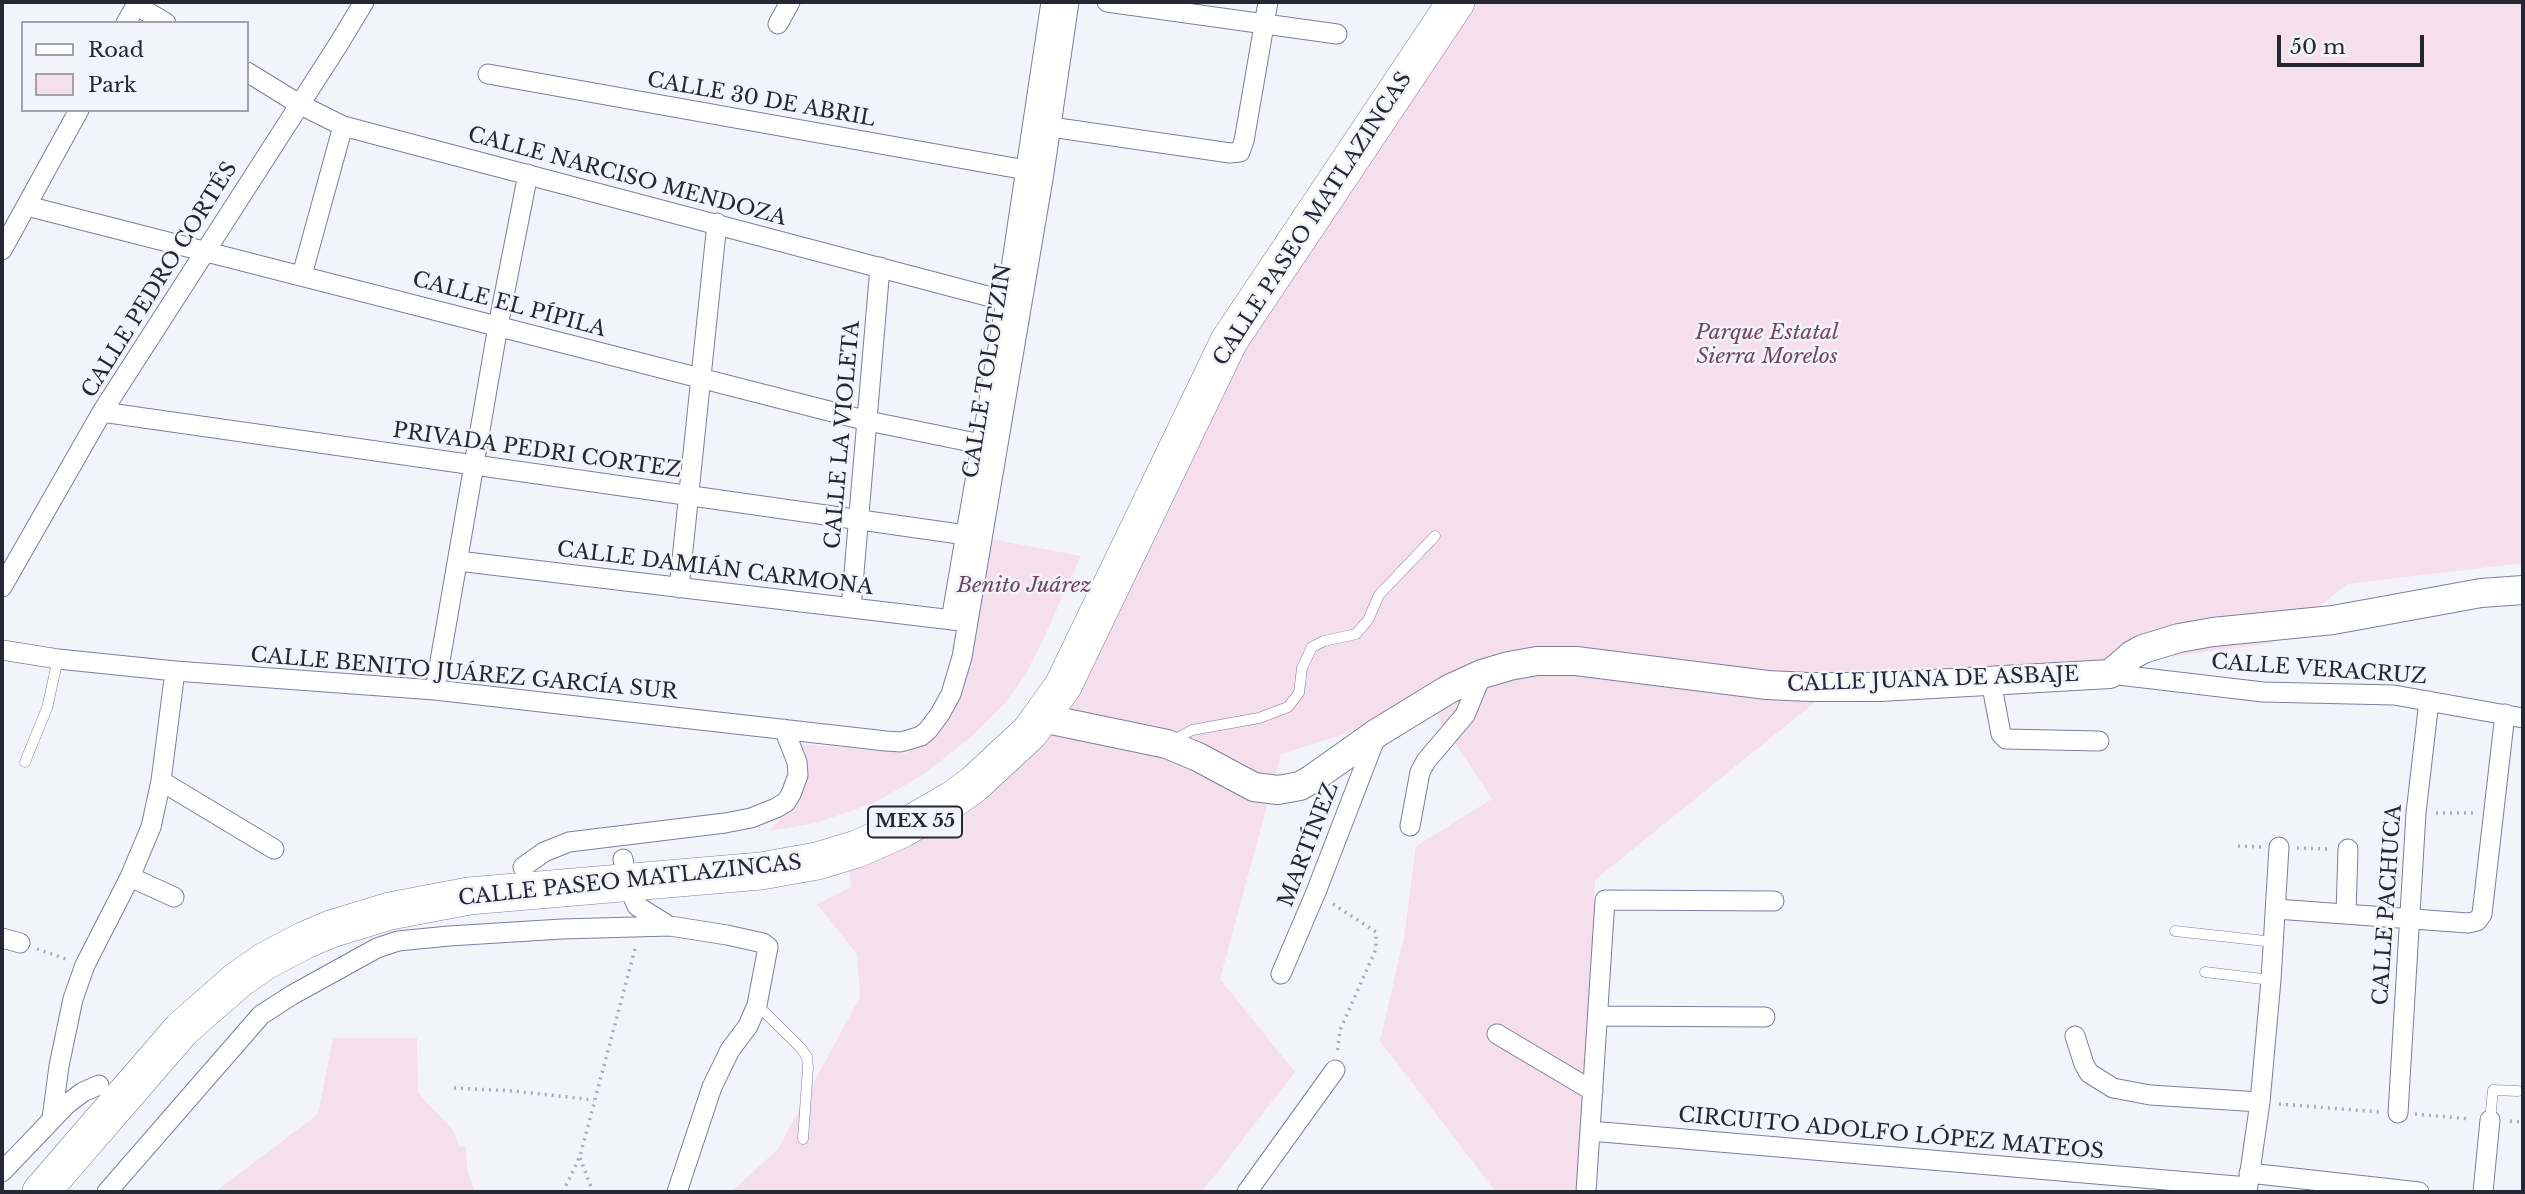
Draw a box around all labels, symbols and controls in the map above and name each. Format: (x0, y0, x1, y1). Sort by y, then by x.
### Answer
legend (21, 21, 248, 112)
scale bar (2280, 21, 2427, 65)
text: 50 m (2290, 34, 2345, 60)
text: Road (88, 37, 144, 63)
street label: CALLE PASEO MATLAZINCAS (1208, 67, 1418, 371)
street label: CALLE 30 DE ABRIL (645, 68, 877, 132)
text: Park (88, 72, 137, 98)
street label: CALLE NARCISO MENDOZA (465, 122, 789, 232)
street label: CALLE PEDRO CORTÉS (77, 158, 243, 402)
street label: CALLE TOLOTZIN (959, 262, 1017, 480)
street label: CALLE EL PÍPILA (410, 267, 608, 343)
street label: CALLE LA VIOLETA (820, 320, 866, 550)
park label: Parque Estatal Sierra Morelos (1695, 320, 1839, 370)
street label: PRIVADA PEDRI CORTEZ (391, 418, 683, 484)
street label: CALLE DAMIÁN CARMONA (555, 537, 875, 601)
park label: Benito Juárez (957, 573, 1091, 599)
street label: CALLE BENITO JUÁREZ GARCÍA SUR (249, 643, 679, 705)
street label: CALLE VERACRUZ (2210, 650, 2428, 690)
street label: CALLE JUANA DE ASBAJE (1787, 662, 2079, 698)
street label: MARTÍNEZ (1274, 779, 1344, 911)
street label: CALLE PACHUCA (2368, 804, 2408, 1006)
road number: MEX 55 (868, 806, 962, 838)
street label: CALLE PASEO MATLAZINCAS (457, 850, 803, 912)
street label: CIRCUITO ADOLFO LÓPEZ MATEOS (1677, 1103, 2105, 1165)

